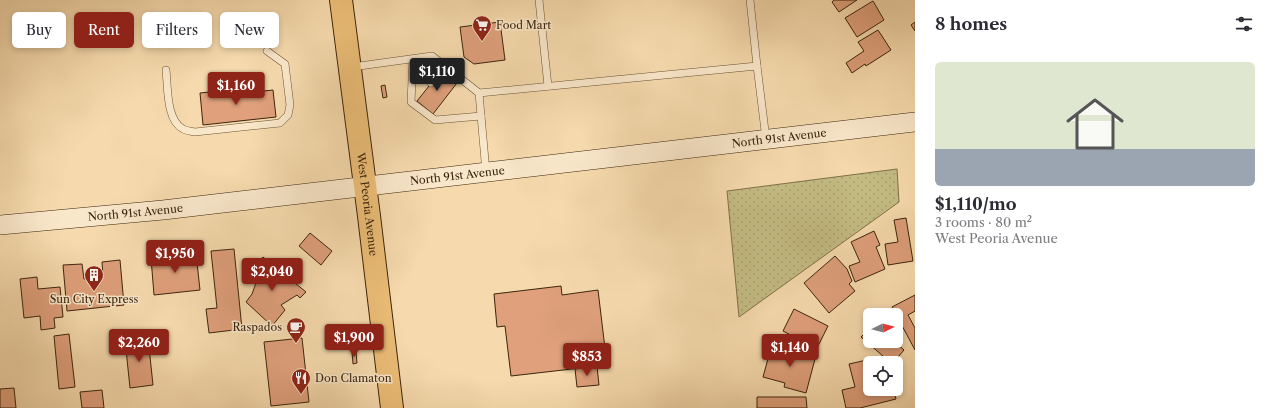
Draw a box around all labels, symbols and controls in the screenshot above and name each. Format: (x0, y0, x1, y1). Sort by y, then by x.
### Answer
chip: Buy (12, 12, 66, 48)
chip: Rent (74, 12, 134, 48)
chip: Filters (142, 12, 212, 48)
chip: New (220, 12, 279, 48)
icon: filters (1233, 13, 1255, 35)
supermarket icon: Food Mart (471, 14, 493, 42)
text: 8 homes (935, 14, 1007, 34)
place label: Food Mart (496, 18, 551, 32)
pin: $1,110 (404, 58, 470, 92)
text: $1,110 (419, 63, 455, 79)
pin: $1,160 (203, 72, 269, 106)
text: $1,160 (217, 77, 255, 93)
icon: home (1059, 88, 1131, 160)
street label: North 91st Avenue (731, 125, 827, 150)
street label: West Peoria Avenue (354, 151, 381, 257)
street label: North 91st Avenue (409, 163, 505, 188)
text: $1,110/mo (935, 194, 1017, 214)
street label: North 91st Avenue (87, 201, 184, 224)
text: 3 rooms · 80 m² (935, 214, 1032, 230)
text: West Peoria Avenue (935, 230, 1058, 246)
pin: $1,950 (142, 240, 208, 274)
text: $1,950 (155, 245, 195, 261)
pin: $2,040 (239, 258, 305, 292)
text: $2,040 (251, 263, 293, 279)
building icon: Sun City Express (83, 264, 105, 292)
place label: Sun City Express (50, 292, 139, 306)
north arrow (863, 308, 903, 348)
map controls (863, 308, 903, 396)
cafe icon: Raspados (285, 316, 307, 344)
place label: Raspados (233, 320, 282, 334)
pin: $1,900 (321, 324, 387, 358)
pin: $2,260 (106, 329, 172, 363)
text: $1,900 (334, 329, 374, 345)
text: $2,260 (118, 334, 160, 350)
pin: $1,140 (757, 334, 823, 368)
text: $1,140 (771, 339, 809, 355)
pin: $853 (563, 343, 611, 377)
text: $853 (572, 348, 602, 364)
button: locate (863, 356, 903, 396)
restaurant icon: Don Clamaton (290, 367, 312, 395)
place label: Don Clamaton (315, 371, 392, 385)

